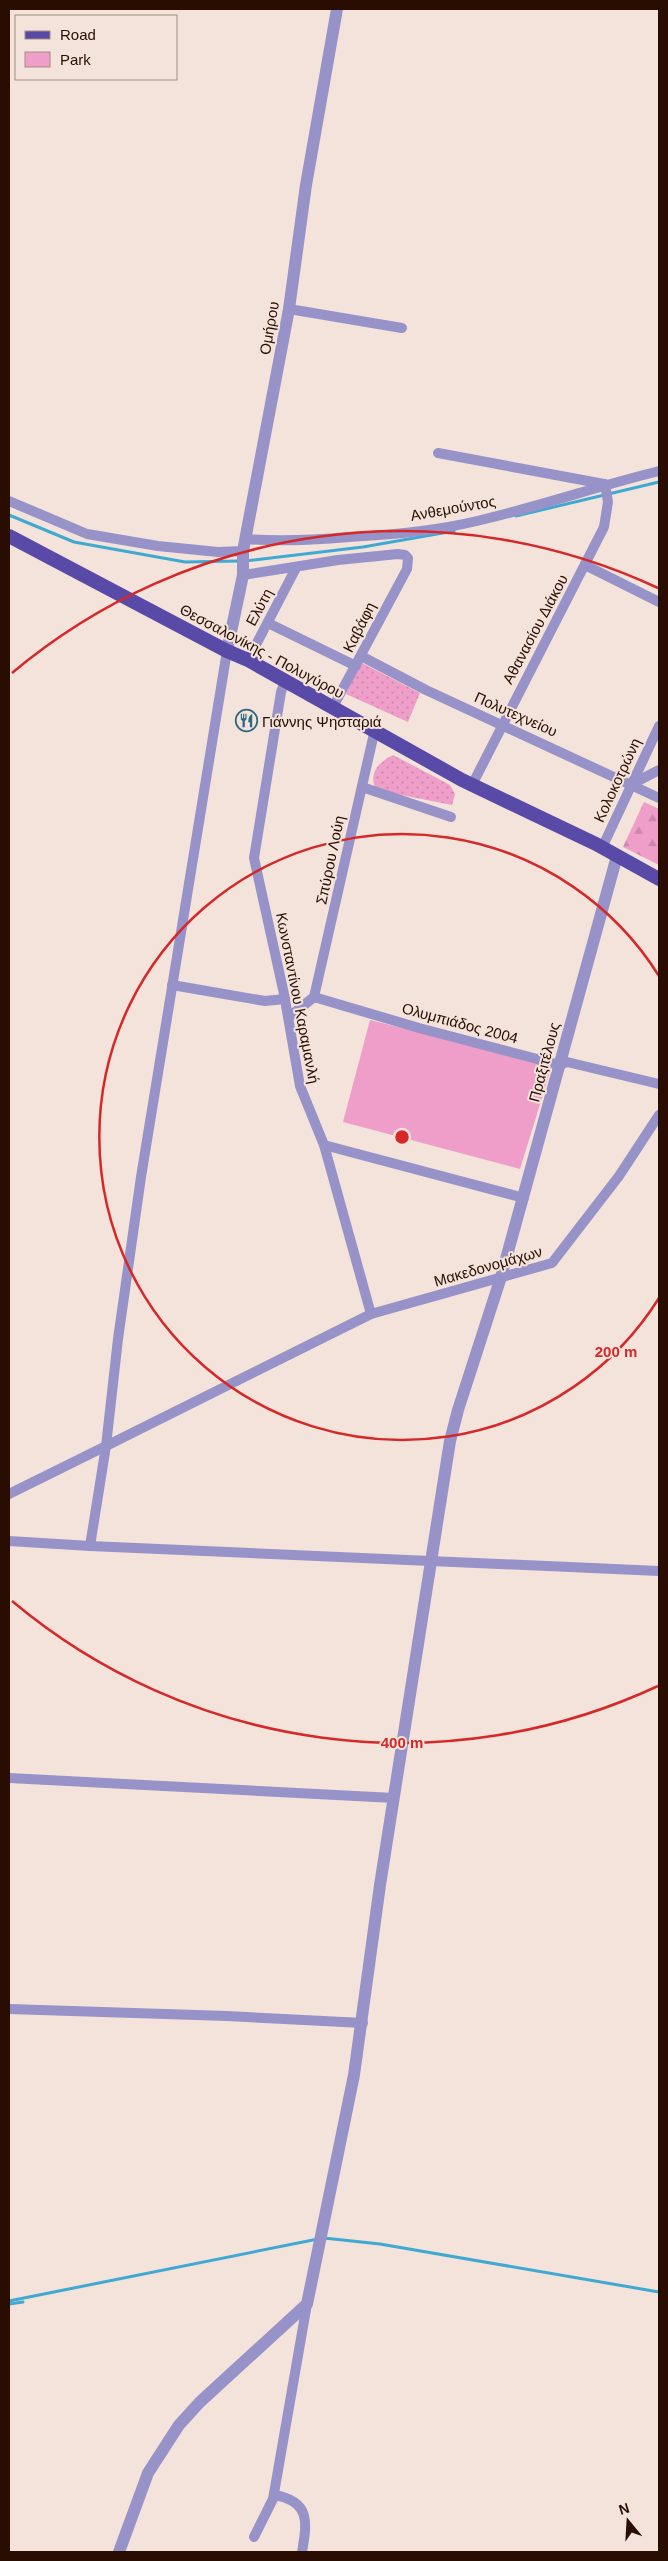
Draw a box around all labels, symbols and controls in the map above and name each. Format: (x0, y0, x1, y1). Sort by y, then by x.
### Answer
legend (15, 15, 178, 80)
text: Road (60, 26, 96, 43)
text: Park (60, 51, 91, 68)
street label: Ομήρου (256, 300, 282, 356)
street label: Ανθεμούντος (409, 492, 497, 524)
street label: Αθανασίου Διάκου (499, 571, 571, 687)
street label: Ελύτη (242, 586, 276, 628)
street label: Καβάφη (339, 599, 379, 655)
street label: Θεσσαλονίκης - Πολυγύρου (177, 600, 347, 702)
street label: Πολυτεχνείου (472, 688, 560, 740)
restaurant icon: Γιάννης Ψησταριά (234, 709, 258, 733)
place label: Γιάννης Ψησταριά (262, 713, 382, 730)
street label: Κολοκοτρώνη (590, 735, 644, 825)
street label: Σπύρου Λούη (312, 814, 348, 906)
street label: Κωνσταντίνου Καραμανλή (273, 911, 323, 1085)
street label: Ολυμπιάδος 2004 (400, 999, 520, 1047)
street label: Πραξιτέλους (525, 1020, 563, 1104)
centre of rings (393, 1128, 411, 1146)
street label: Μακεδονομάχων (432, 1242, 544, 1290)
text: 200 m (595, 1343, 637, 1360)
text: 400 m (381, 1734, 423, 1751)
north arrow (603, 2496, 653, 2546)
text: N (617, 2499, 631, 2518)

